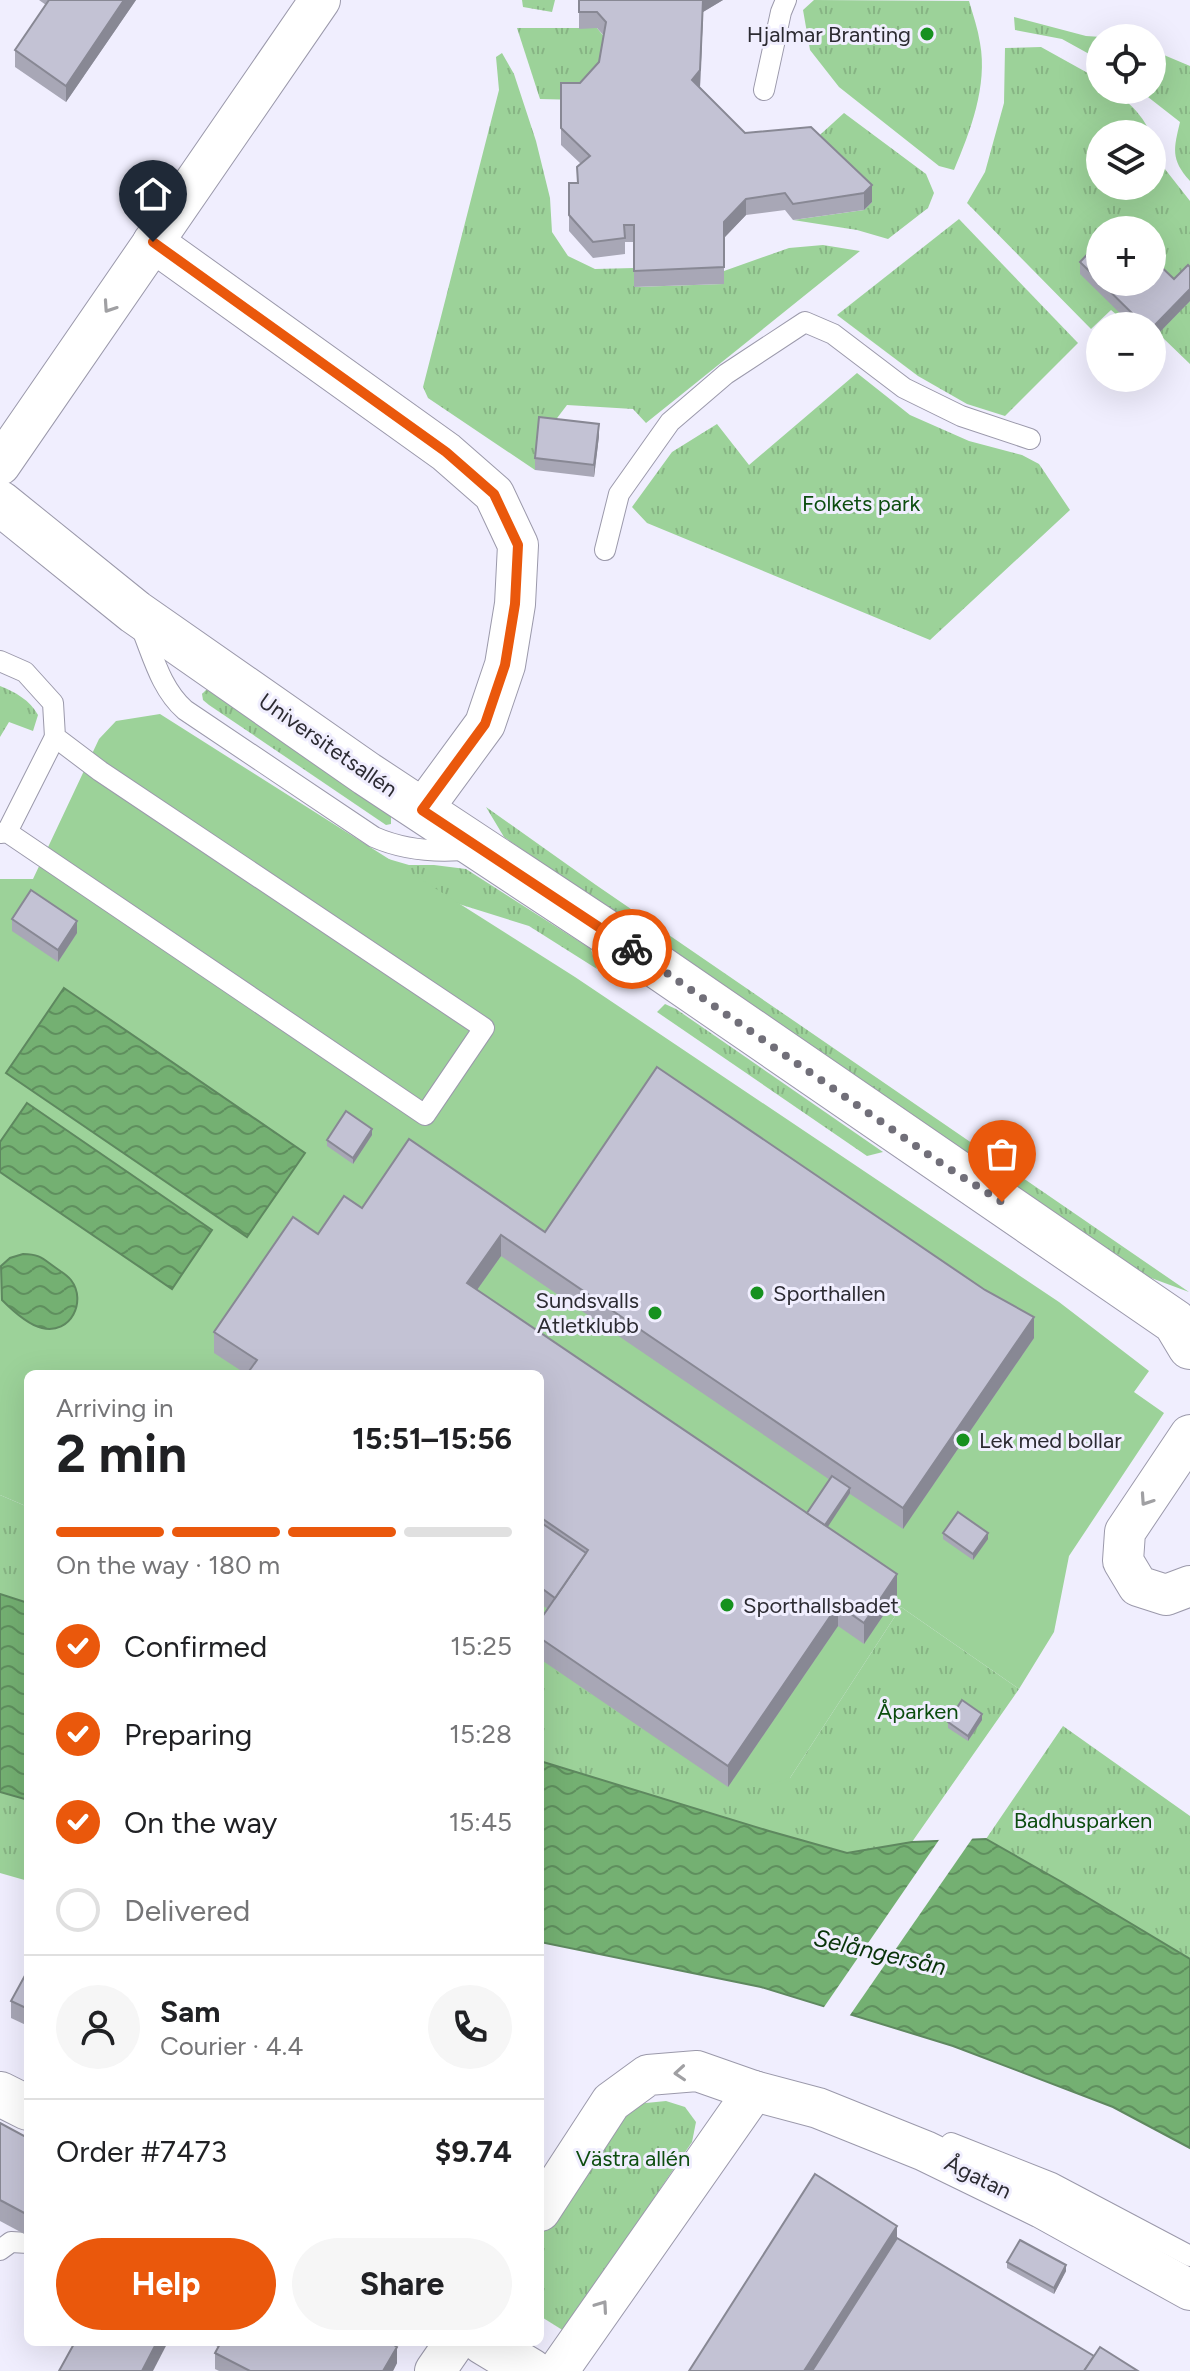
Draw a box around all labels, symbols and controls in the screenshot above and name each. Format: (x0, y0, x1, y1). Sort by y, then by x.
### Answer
place label: Hjalmar Branting (747, 21, 911, 48)
map controls (1086, 24, 1166, 392)
button: locate (1086, 24, 1166, 104)
marker: Hjalmar Branting (918, 25, 936, 43)
button: layers (1086, 120, 1166, 200)
pin (119, 160, 187, 242)
icon: home (131, 172, 175, 216)
button: + (1086, 216, 1166, 296)
one-way arrow (104, 298, 119, 312)
button: − (1086, 312, 1166, 392)
park label: Folkets park (802, 490, 920, 517)
street label: Universitetsallén (254, 687, 402, 803)
courier (592, 909, 672, 989)
icon: bike (610, 927, 654, 971)
pin (968, 1120, 1036, 1202)
icon: bag (980, 1132, 1024, 1176)
place label: Sporthallen (773, 1280, 886, 1307)
marker: Sporthallen (748, 1284, 766, 1302)
place label: Sundsvalls Atletklubb (535, 1287, 639, 1339)
marker: Sundsvalls Atletklubb (646, 1304, 664, 1322)
text: Arriving in (56, 1392, 174, 1424)
text: 15:51–15:56 (352, 1420, 512, 1457)
text: 2 min (56, 1423, 187, 1485)
place label: Lek med bollar (979, 1427, 1122, 1454)
marker: Lek med bollar (954, 1431, 972, 1449)
one-way arrow (1141, 1491, 1156, 1506)
text: On the way · 180 m (56, 1549, 280, 1581)
place label: Sporthallsbadet (743, 1592, 899, 1619)
marker: Sporthallsbadet (718, 1596, 736, 1614)
icon: check (56, 1624, 100, 1668)
text: Confirmed (124, 1628, 267, 1665)
text: 15:25 (450, 1630, 512, 1662)
park label: Åparken (877, 1698, 959, 1725)
icon: check (56, 1712, 100, 1756)
text: Preparing (124, 1716, 252, 1753)
text: 15:28 (449, 1718, 512, 1750)
icon: check (56, 1800, 100, 1844)
text: On the way (124, 1804, 277, 1841)
text: 15:45 (449, 1806, 512, 1838)
park label: Badhusparken (1014, 1807, 1152, 1834)
text: Delivered (124, 1892, 250, 1929)
water label: Selångersån (811, 1923, 949, 1981)
button: person (56, 1985, 140, 2069)
button: phone (428, 1985, 512, 2069)
text: Sam (160, 1993, 220, 2030)
text: Courier · 4.4 (160, 2030, 303, 2062)
one-way arrow (673, 2064, 686, 2081)
text: Order #7473 (56, 2133, 227, 2170)
text: $9.74 (435, 2133, 512, 2170)
park label: Västra allén (576, 2145, 690, 2172)
street label: Ågatan (940, 2149, 1016, 2205)
button: Help (56, 2238, 276, 2330)
button: Share (292, 2238, 512, 2330)
one-way arrow (592, 2301, 607, 2315)

